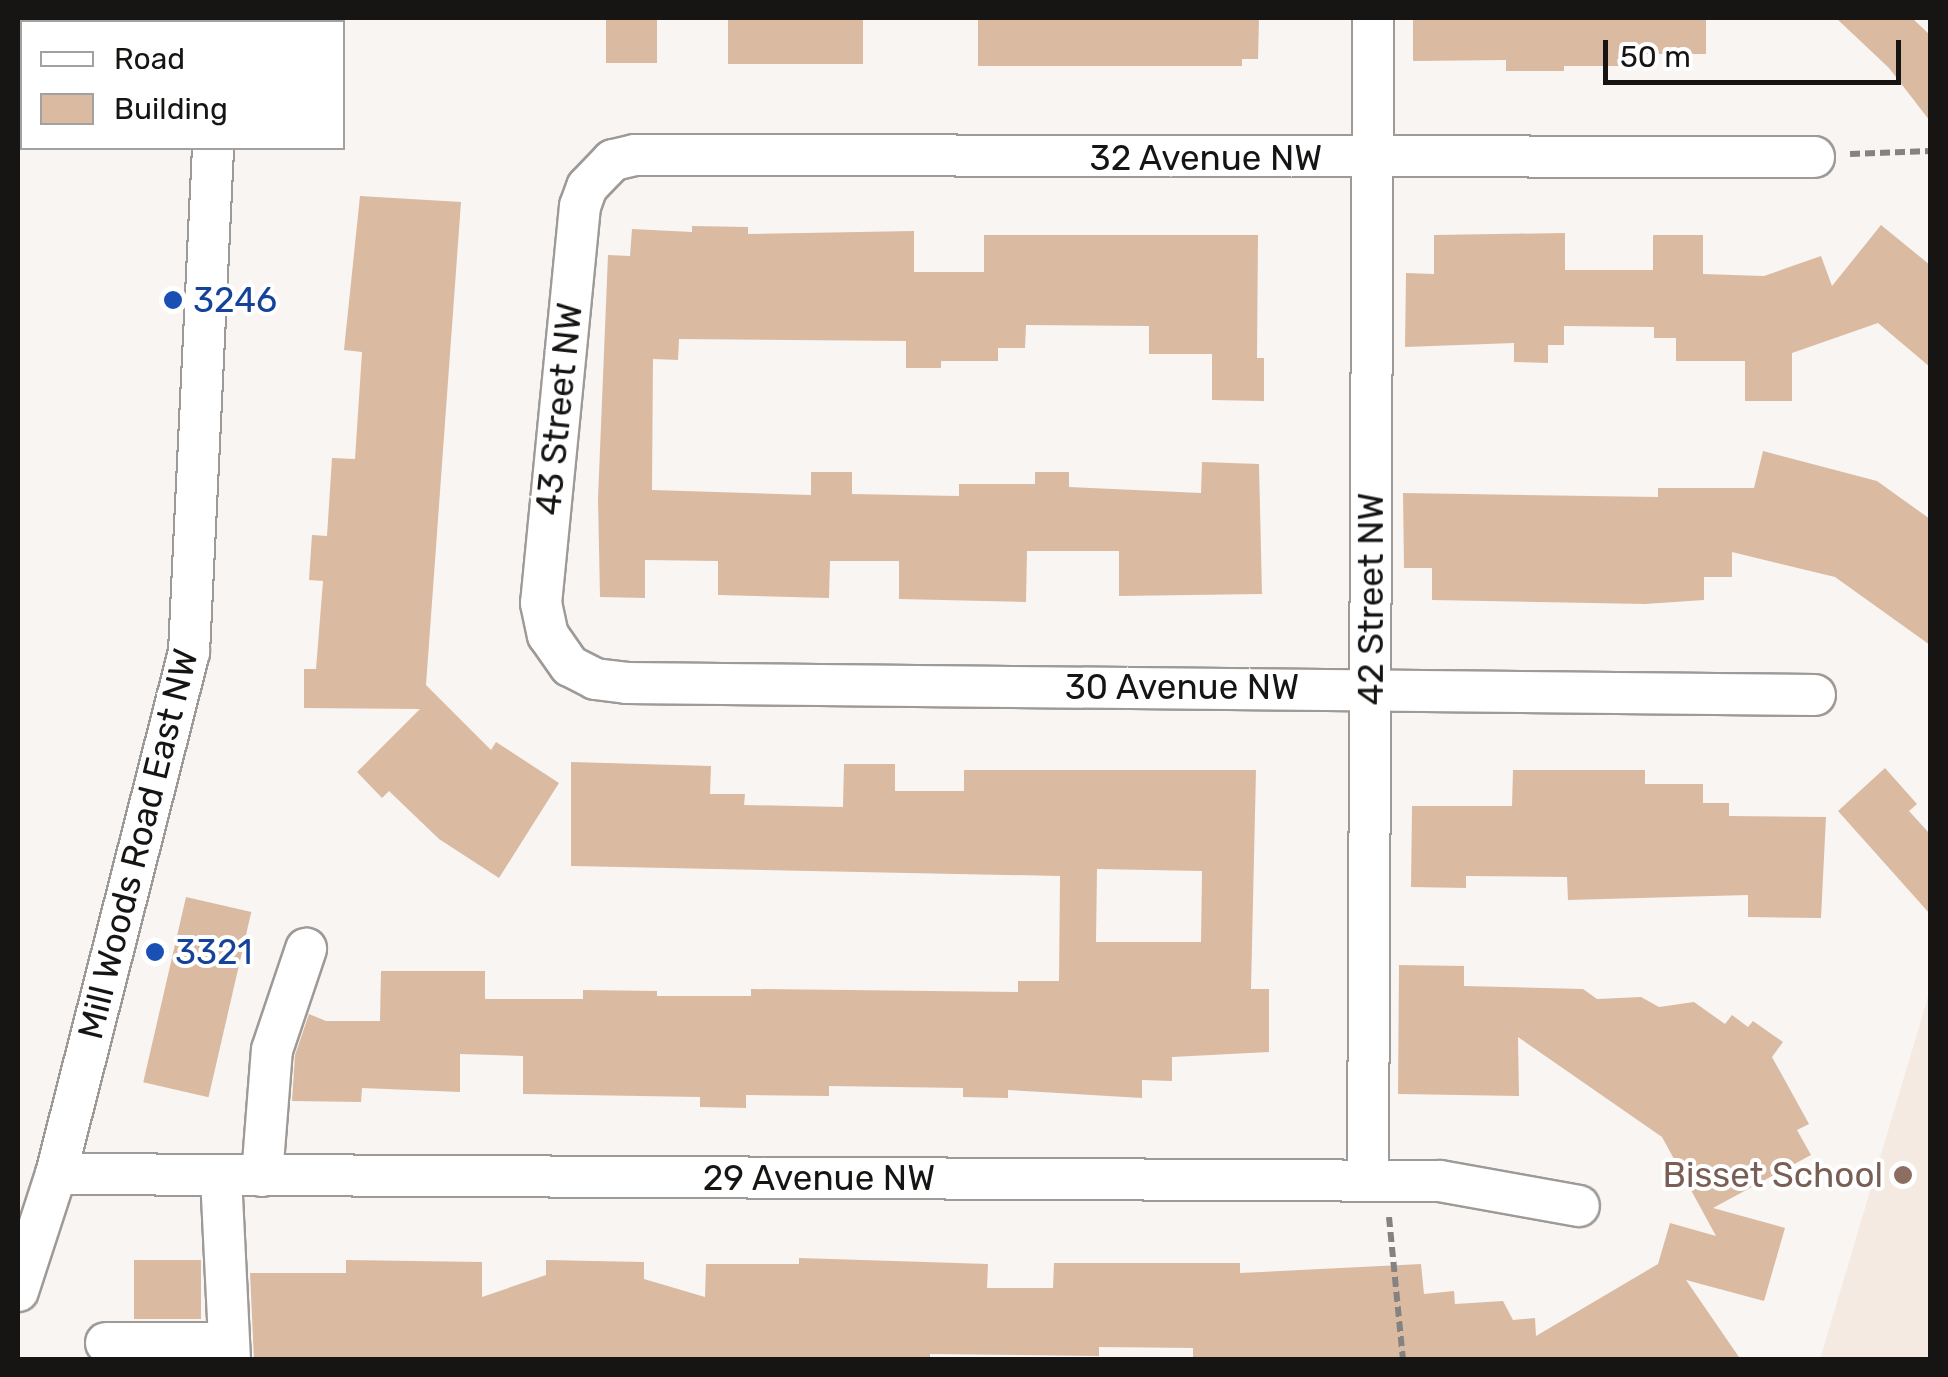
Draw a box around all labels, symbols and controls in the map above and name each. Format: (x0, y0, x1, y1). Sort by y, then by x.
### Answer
legend (20, 20, 345, 150)
scale bar (1608, 20, 1906, 82)
text: 50 m (1620, 39, 1691, 75)
text: Road (114, 41, 185, 77)
text: Building (114, 91, 228, 127)
street label: 32 Avenue NW (1089, 137, 1323, 179)
place label: 3246 (193, 279, 277, 321)
marker: 3246 (162, 289, 184, 311)
street label: 43 Street NW (527, 301, 591, 517)
street label: 42 Street NW (1350, 493, 1392, 705)
street label: Mill Woods Road East NW (69, 644, 207, 1044)
street label: 30 Avenue NW (1064, 666, 1300, 708)
place label: 3321 (175, 931, 253, 973)
marker: 3321 (144, 941, 166, 963)
place label: Bisset School (1663, 1154, 1883, 1196)
street label: 29 Avenue NW (702, 1157, 936, 1199)
marker: Bisset School (1892, 1164, 1914, 1186)

